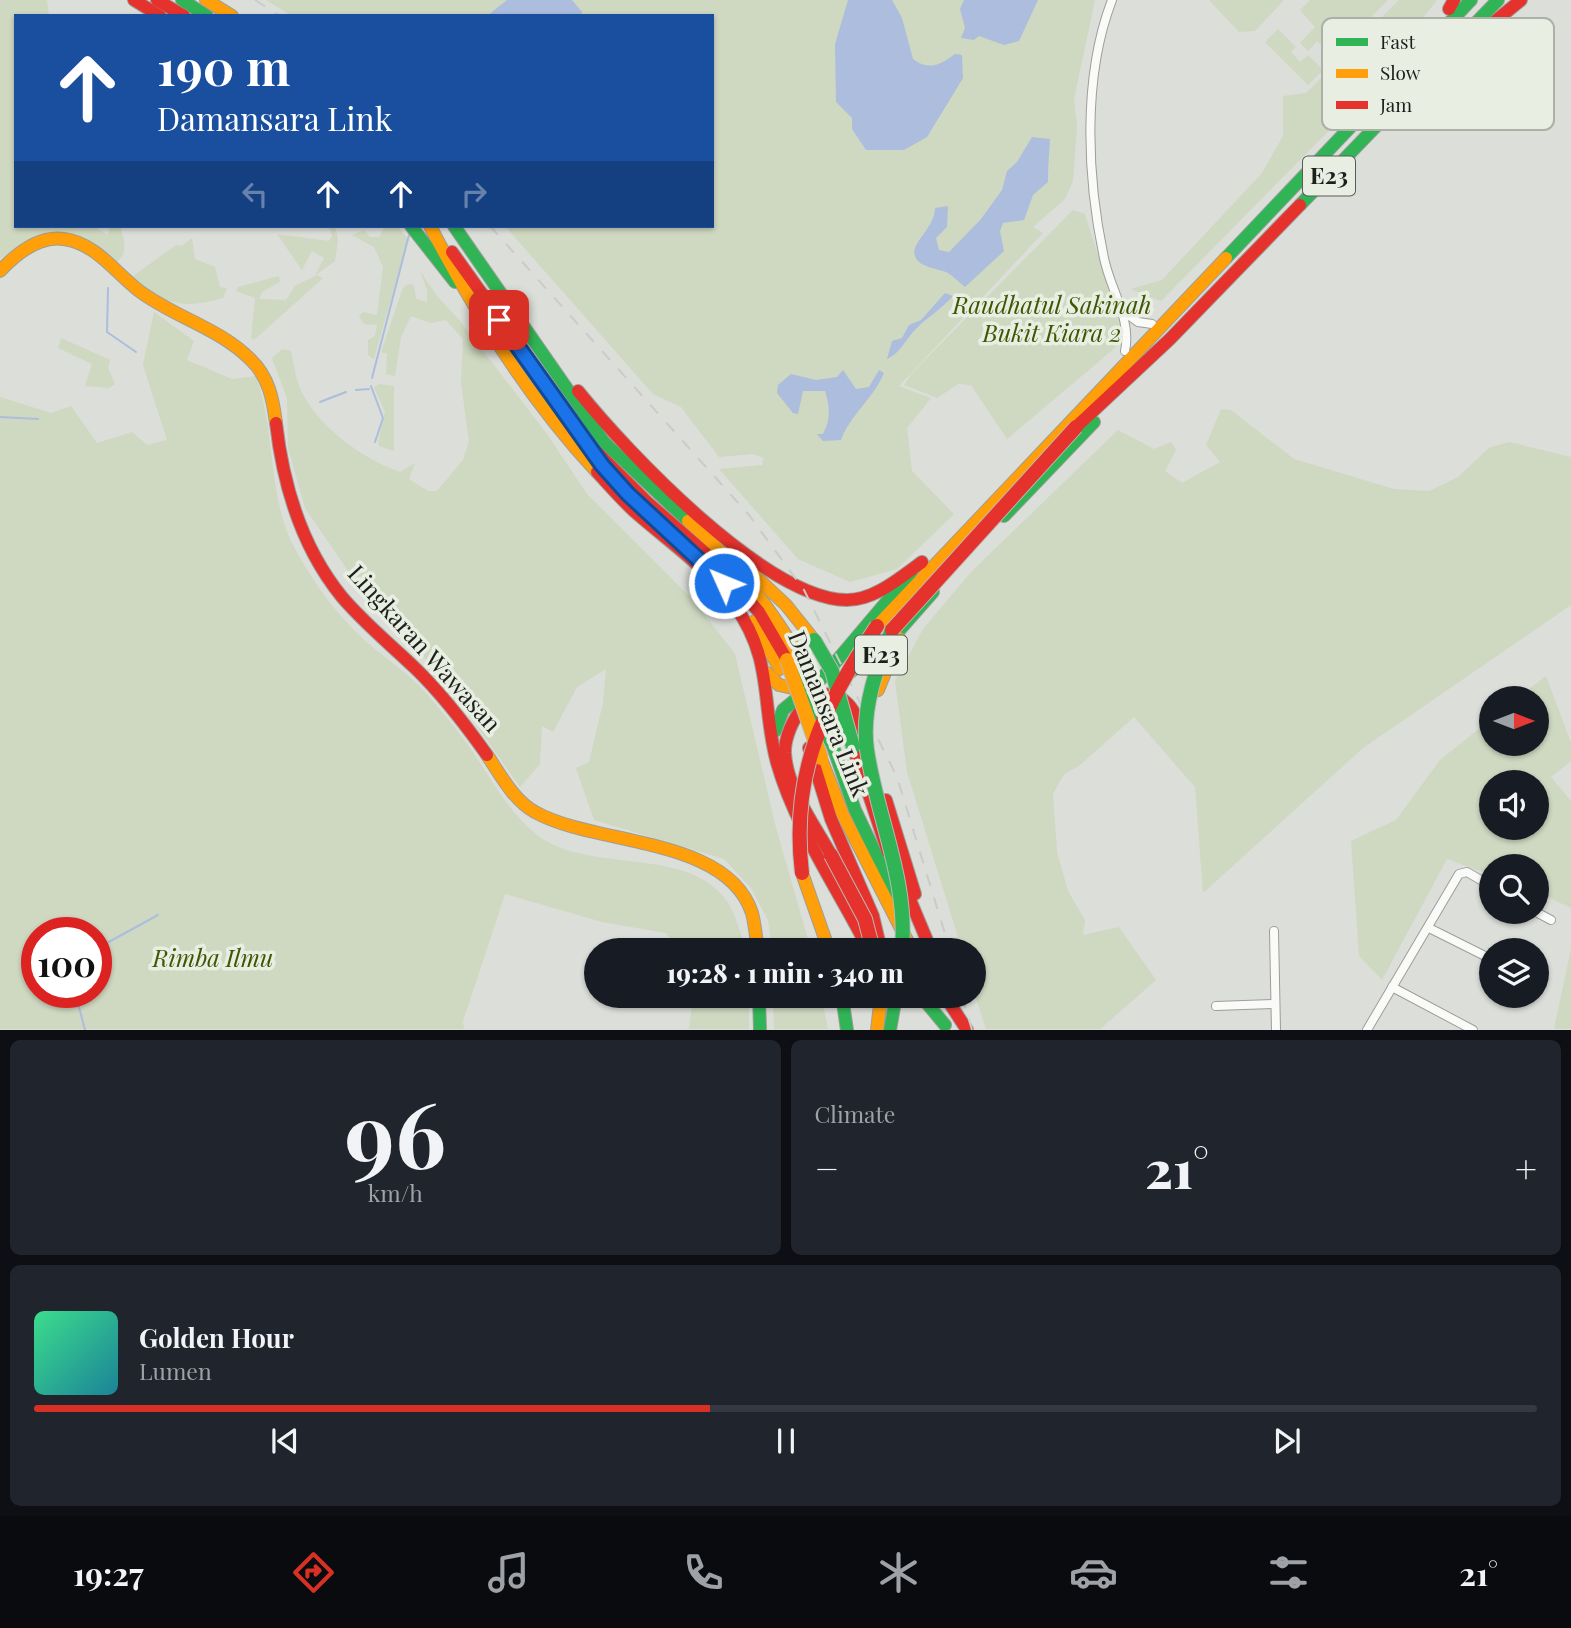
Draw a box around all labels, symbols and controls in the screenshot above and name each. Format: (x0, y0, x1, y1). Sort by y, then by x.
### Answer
legend (1322, 18, 1554, 130)
text: Fast (1380, 28, 1416, 54)
text: 190 m (157, 33, 290, 98)
icon: ahead (42, 42, 133, 133)
text: Slow (1380, 59, 1421, 85)
text: Jam (1379, 91, 1412, 117)
text: Damansara Link (157, 96, 392, 139)
road number: E23 (1303, 156, 1355, 196)
icon: left (236, 175, 274, 213)
icon: ahead (309, 175, 347, 213)
icon: ahead (382, 175, 420, 213)
icon: right (455, 175, 493, 213)
park label: Raudhatul Sakinah Bukit Kiara 2 (952, 288, 1151, 348)
pin (469, 290, 529, 350)
icon: arrive (480, 301, 518, 339)
position arrow (687, 546, 761, 620)
street label: Lingkaran Wawasan (342, 557, 509, 738)
street label: Damansara Link (782, 625, 878, 802)
road number: E23 (855, 636, 907, 674)
north arrow (1479, 686, 1549, 756)
map controls (1479, 686, 1549, 1008)
button: sound (1479, 770, 1549, 840)
button: search (1479, 854, 1549, 924)
speed limit sign: 100 (21, 917, 112, 1008)
button: layers (1479, 938, 1549, 1008)
park label: Rimba Ilmu (152, 941, 273, 973)
text: 19:28 · 1 min · 340 m (666, 955, 904, 990)
text: 96 (345, 1071, 446, 1192)
text: Climate (815, 1098, 895, 1129)
text: 21° (1145, 1133, 1209, 1202)
text: − (815, 1142, 839, 1193)
text: + (1515, 1142, 1537, 1193)
text: km/h (368, 1177, 423, 1208)
text: Golden Hour (139, 1320, 294, 1355)
text: Lumen (139, 1355, 212, 1386)
icon: previous (266, 1422, 304, 1460)
icon: pause (767, 1422, 805, 1460)
icon: next (1268, 1422, 1306, 1460)
icon: directions (289, 1548, 338, 1597)
icon: music (484, 1548, 533, 1597)
icon: phone (679, 1548, 728, 1597)
icon: climate (874, 1548, 923, 1597)
icon: car (1069, 1548, 1118, 1597)
icon: filters (1264, 1548, 1313, 1597)
text: 19:27 (73, 1551, 144, 1594)
text: 21° (1459, 1551, 1498, 1594)

